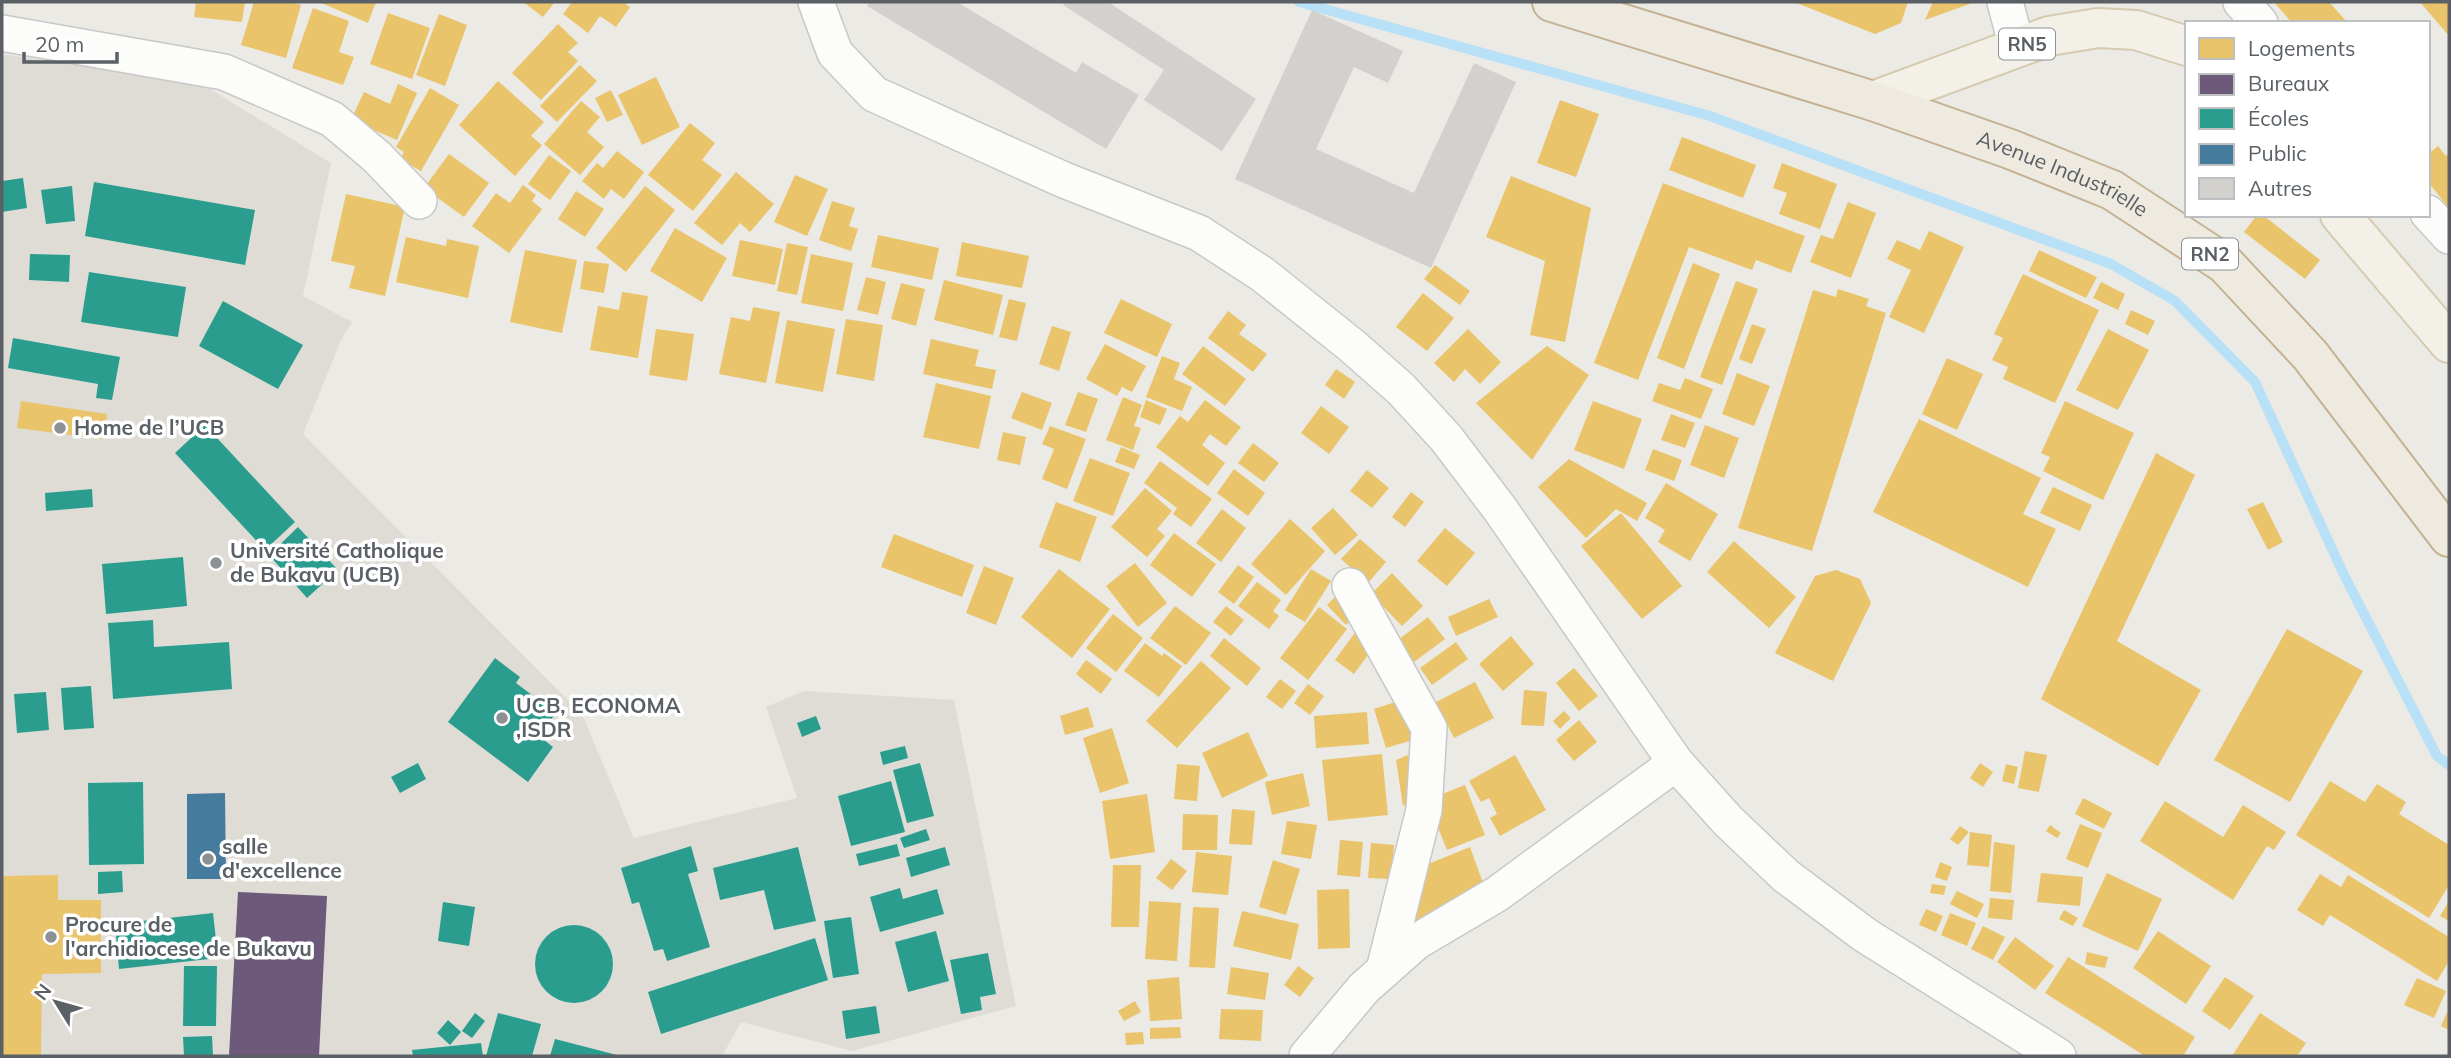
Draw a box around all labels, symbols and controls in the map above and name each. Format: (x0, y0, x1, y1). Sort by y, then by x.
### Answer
scale bar (24, 21, 117, 65)
legend (2185, 21, 2430, 217)
road number: RN5 (1999, 28, 2055, 60)
text: 20 m (35, 31, 84, 57)
text: Logements (2248, 35, 2355, 61)
text: Bureaux (2248, 70, 2329, 96)
text: Écoles (2248, 105, 2309, 131)
street label: Avenue Industrielle (1974, 124, 2153, 222)
text: Public (2248, 140, 2307, 166)
text: Autres (2248, 175, 2312, 201)
road number: RN2 (2182, 238, 2238, 270)
place label: Home de l’UCB (74, 414, 224, 440)
marker: Home de l’UCB (52, 420, 68, 436)
place label: Université Catholique de Bukavu (UCB) (230, 537, 444, 587)
marker: Université Catholique de Bukavu (UCB) (208, 555, 224, 571)
place label: UCB, ECONOMA ,ISDR (516, 692, 681, 742)
marker: UCB, ECONOMA ,ISDR (494, 710, 510, 726)
place label: salle d'excellence (222, 833, 342, 883)
marker: salle d'excellence (200, 851, 216, 867)
place label: Procure de l'archidiocese de Bukavu (65, 911, 312, 961)
marker: Procure de l'archidiocese de Bukavu (43, 929, 59, 945)
north arrow (21, 967, 91, 1037)
text: N (29, 979, 56, 1005)

